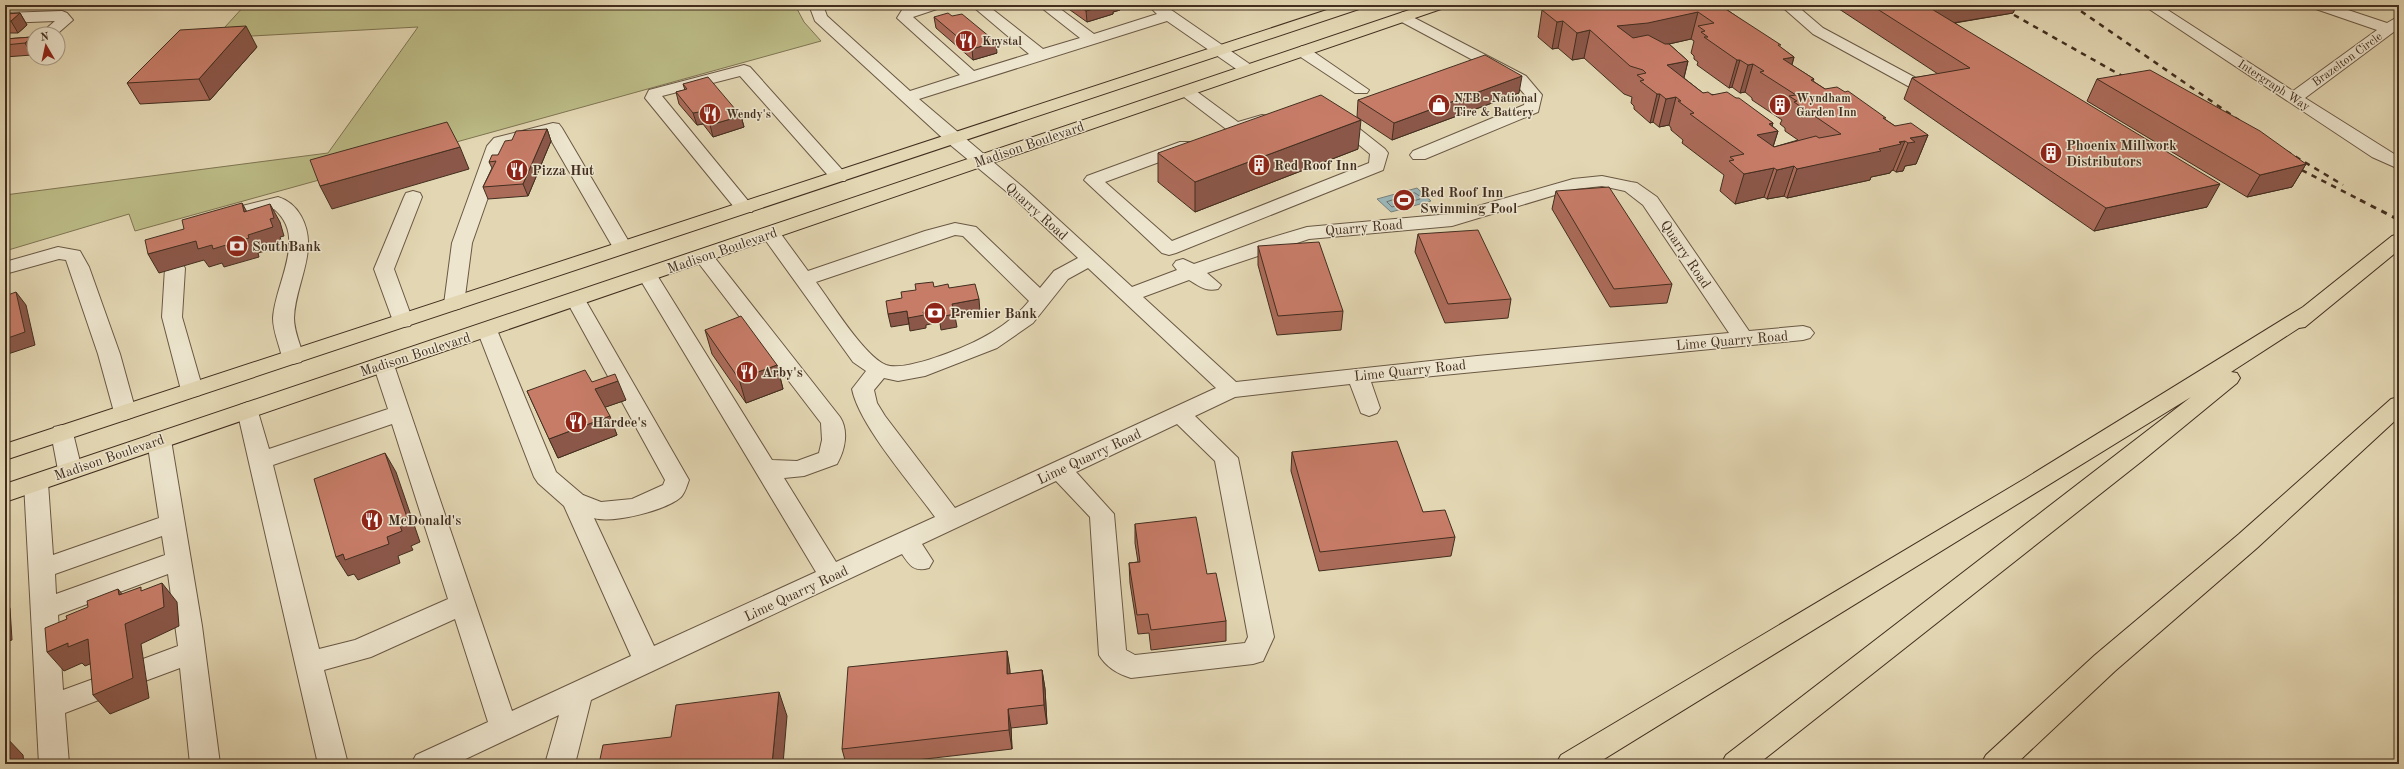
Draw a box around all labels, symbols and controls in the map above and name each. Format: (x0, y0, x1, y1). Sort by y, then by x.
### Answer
north arrow (26, 26, 66, 66)
restaurant icon: Krystal (953, 28, 979, 54)
street label: Brazelton Circle (2310, 30, 2385, 89)
text: N (40, 31, 50, 44)
place label: Krystal (982, 36, 1022, 48)
street label: Intergraph Way (2235, 58, 2312, 114)
shop icon: NTB - National Tire & Battery (1426, 92, 1452, 118)
building icon: Wyndham Garden Inn (1767, 92, 1793, 118)
place label: NTB - National Tire & Battery (1454, 93, 1537, 119)
place label: Wyndham Garden Inn (1796, 93, 1857, 119)
restaurant icon: Wendy's (697, 101, 723, 127)
place label: Wendy's (726, 109, 771, 121)
street label: Madison Boulevard (972, 120, 1086, 170)
place label: Phoenix Millwork Distributors (2066, 139, 2177, 169)
building icon: Phoenix Millwork Distributors (2038, 140, 2064, 166)
building icon: Red Roof Inn (1246, 152, 1272, 178)
restaurant icon: Pizza Hut (504, 157, 530, 183)
place label: Red Roof Inn (1274, 159, 1357, 173)
place label: Pizza Hut (532, 164, 594, 178)
street label: Quarry Road (1003, 180, 1070, 243)
place label: Red Roof Inn Swimming Pool (1420, 186, 1517, 216)
sports icon: Red Roof Inn Swimming Pool (1391, 187, 1417, 213)
street label: Quarry Road (1325, 218, 1404, 238)
street label: Quarry Road (1657, 218, 1713, 291)
street label: Madison Boulevard (665, 226, 779, 276)
bank icon: SouthBank (224, 233, 250, 259)
place label: SouthBank (252, 240, 321, 254)
bank icon: Premier Bank (922, 300, 948, 326)
place label: Premier Bank (950, 307, 1037, 321)
street label: Lime Quarry Road (1675, 329, 1789, 353)
street label: Madison Boulevard (358, 330, 472, 379)
street label: Lime Quarry Road (1353, 358, 1467, 384)
restaurant icon: Arby's (734, 359, 760, 385)
place label: Arby's (762, 366, 803, 380)
restaurant icon: Hardee's (563, 409, 589, 435)
place label: Hardee's (592, 416, 647, 430)
street label: Lime Quarry Road (1035, 427, 1144, 487)
street label: Madison Boulevard (52, 433, 166, 483)
restaurant icon: McDonald's (359, 507, 385, 533)
place label: McDonald's (388, 514, 461, 528)
street label: Lime Quarry Road (742, 564, 851, 624)

